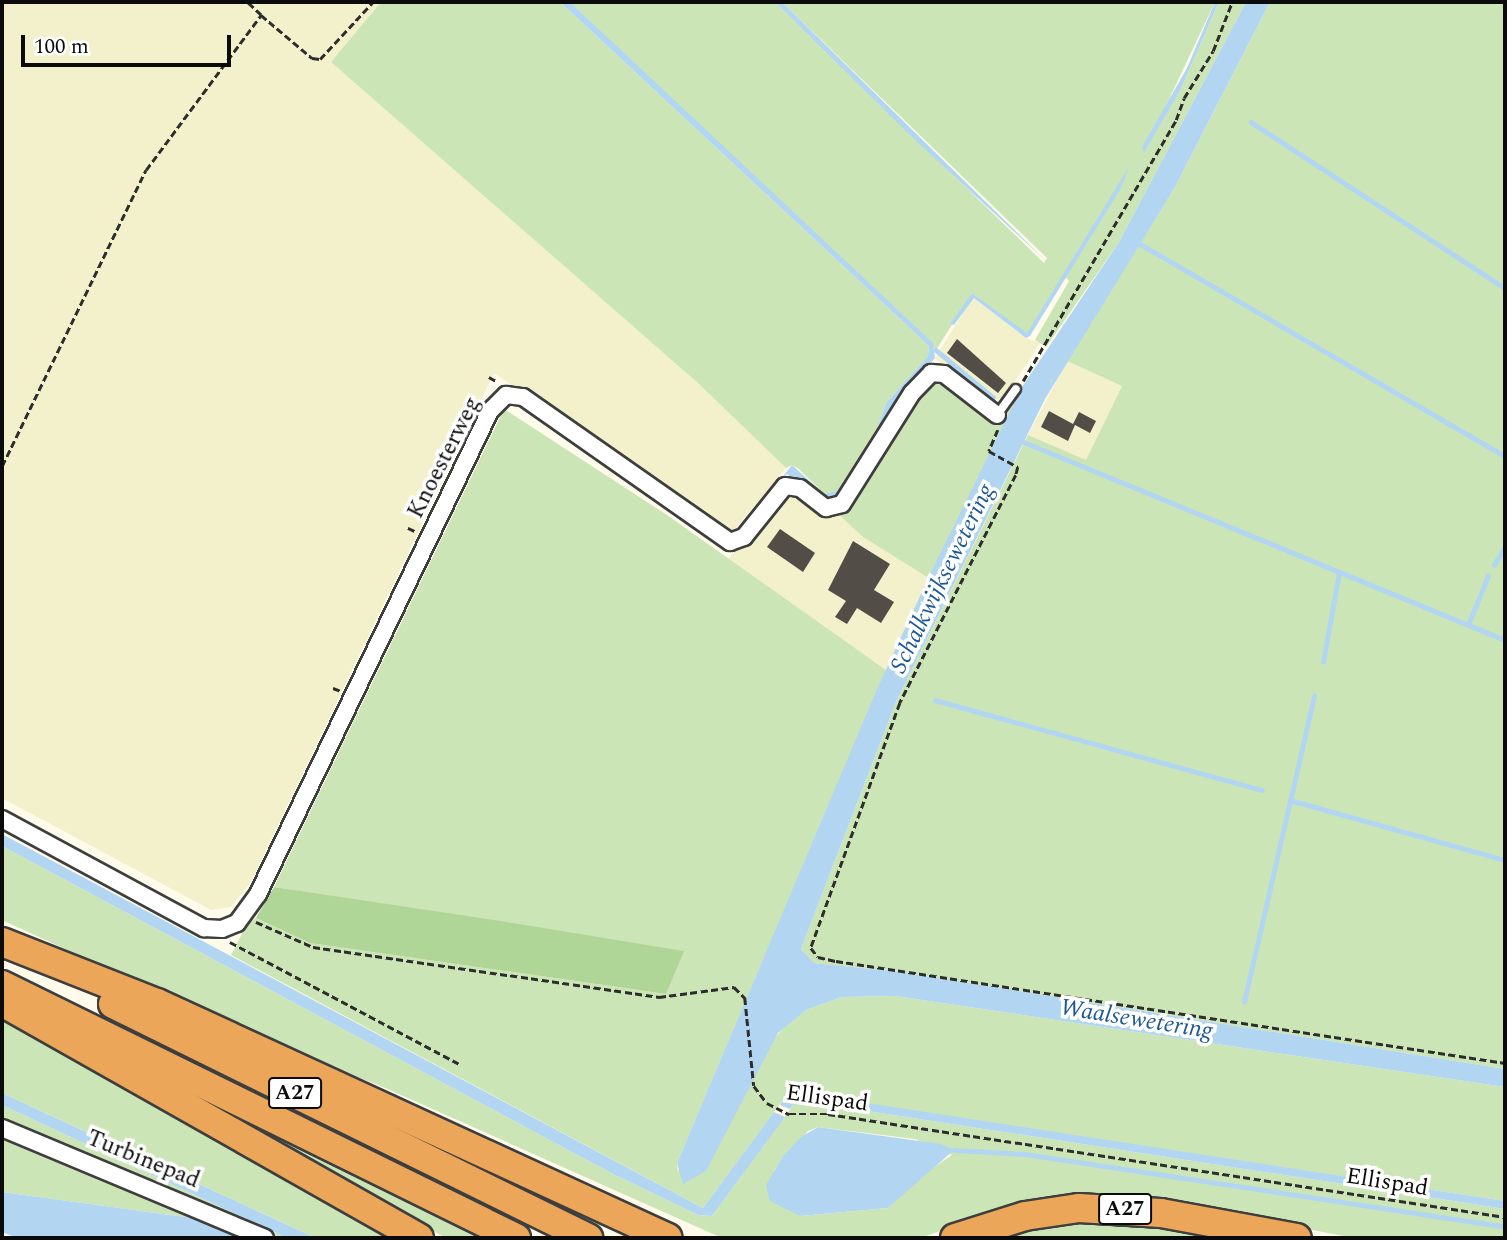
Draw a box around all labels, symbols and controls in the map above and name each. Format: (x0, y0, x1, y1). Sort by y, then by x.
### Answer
scale bar (24, 21, 234, 65)
text: 100 m (34, 31, 89, 63)
street label: Knoesterweg (403, 393, 487, 523)
water label: Schalkwijksewetering (885, 480, 1001, 678)
water label: Waalsewetering (1058, 994, 1214, 1046)
road number: A27 (267, 1076, 323, 1110)
street label: Ellispad (784, 1080, 870, 1118)
street label: Turbinepad (83, 1125, 203, 1195)
street label: Ellispad (1344, 1163, 1430, 1203)
road number: A27 (1097, 1192, 1153, 1226)

